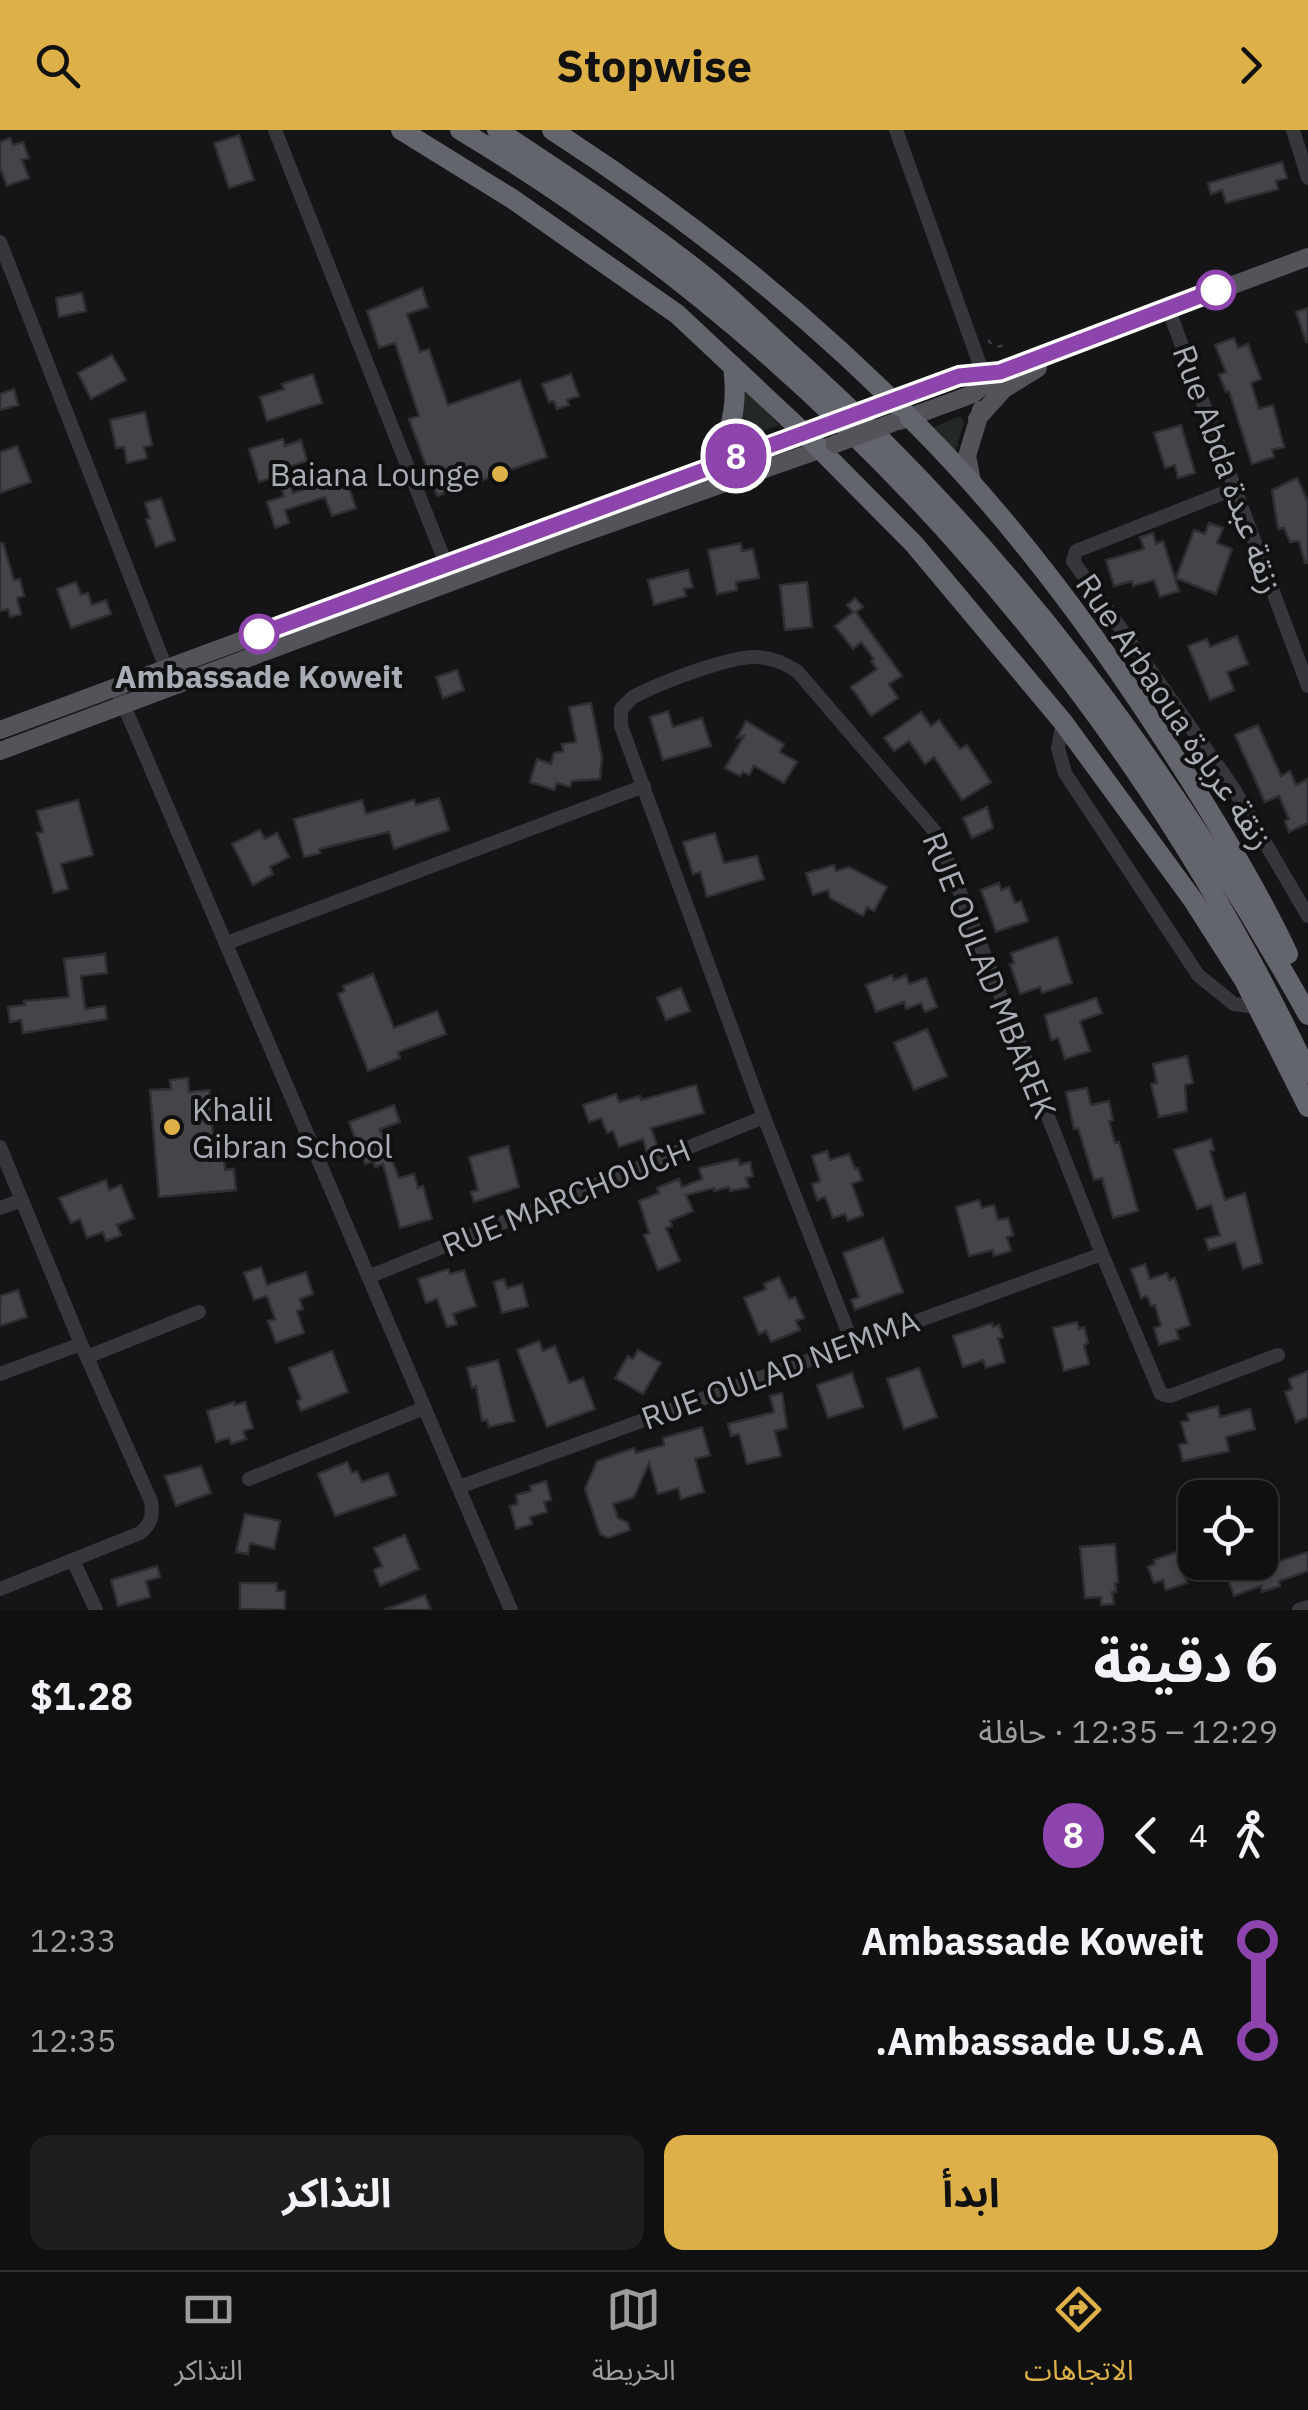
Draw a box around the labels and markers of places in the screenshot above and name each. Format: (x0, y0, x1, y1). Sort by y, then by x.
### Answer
unlabelled marker (1197, 271, 1235, 309)
place label: Baiana Lounge (270, 453, 480, 495)
marker: Baiana Lounge (489, 463, 511, 485)
marker: Ambassade Koweit (240, 615, 278, 653)
place label: Ambassade Koweit (115, 655, 403, 697)
place label: Khalil Gibran School (192, 1088, 393, 1167)
marker: Khalil Gibran School (161, 1116, 183, 1138)

